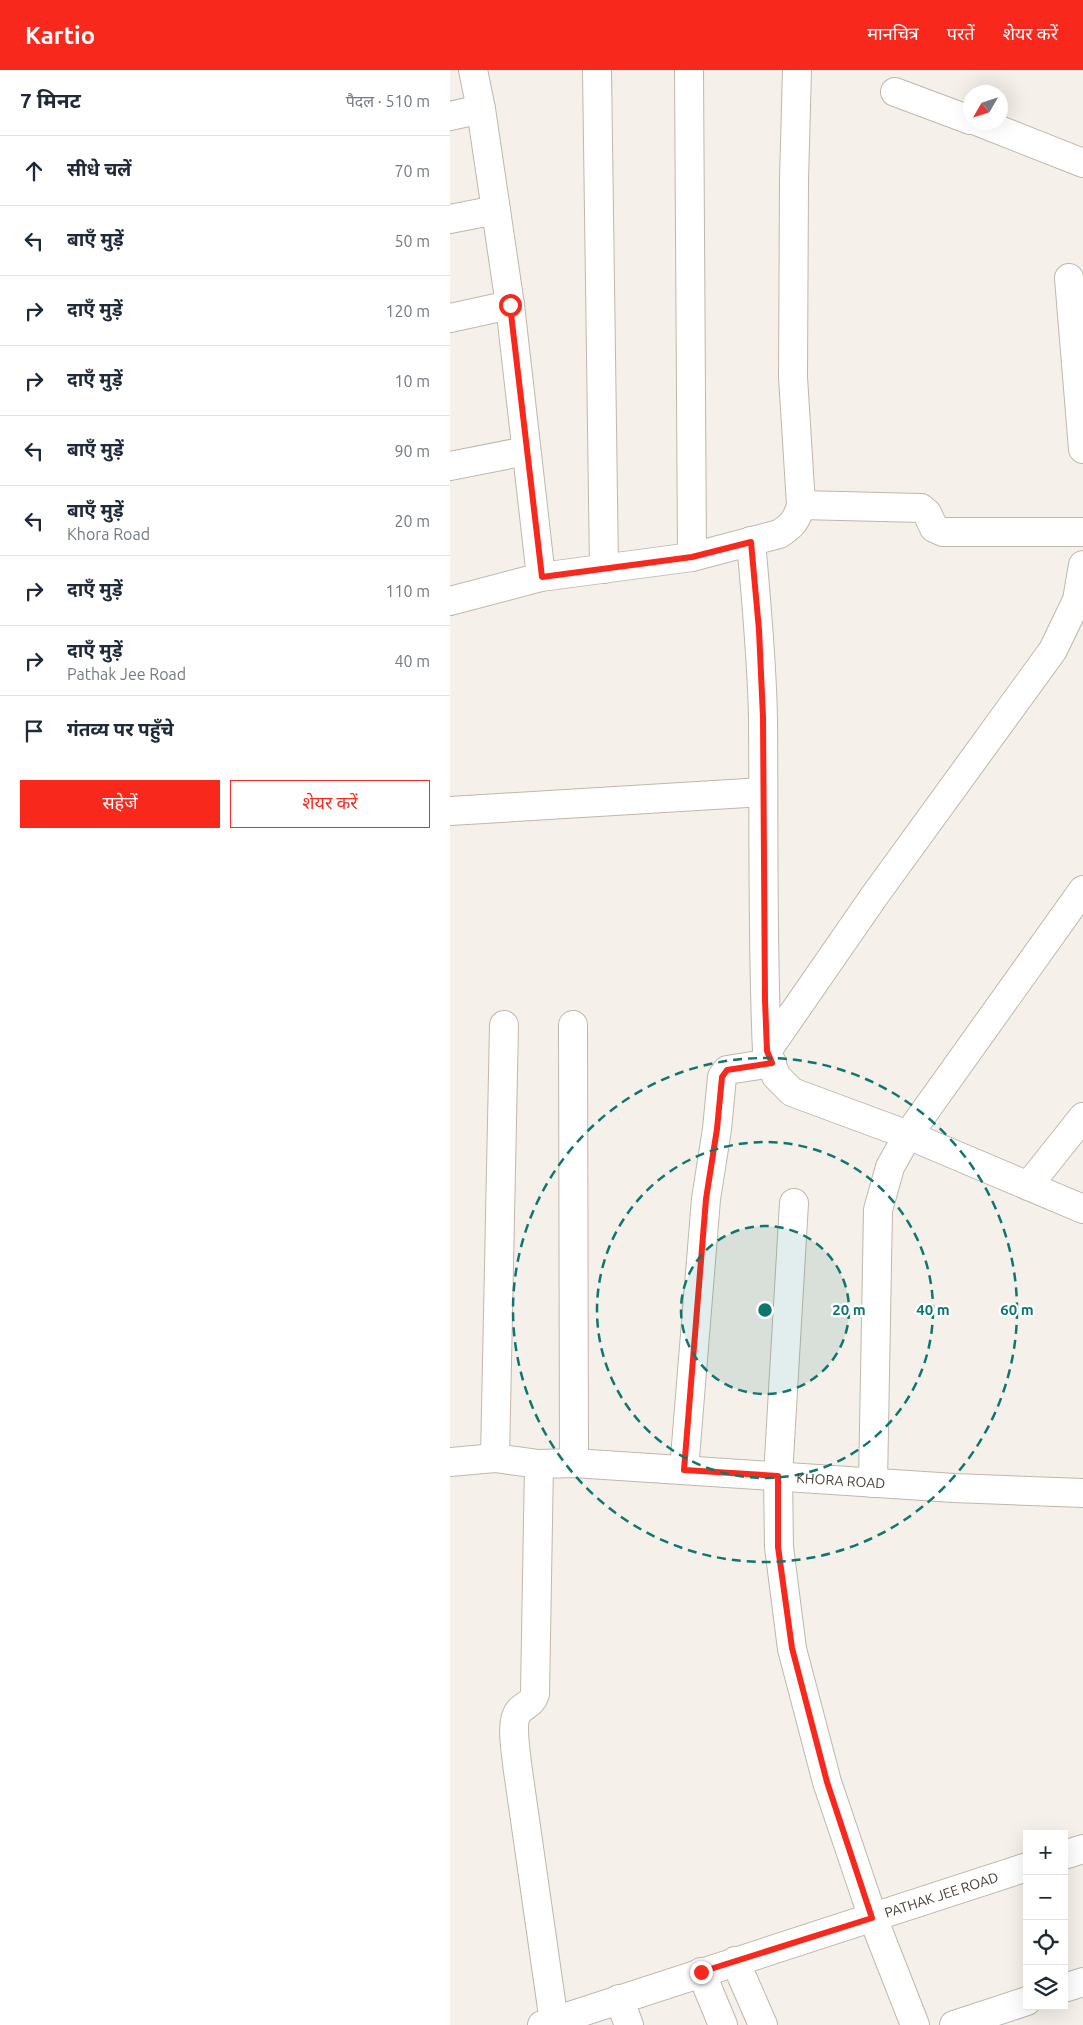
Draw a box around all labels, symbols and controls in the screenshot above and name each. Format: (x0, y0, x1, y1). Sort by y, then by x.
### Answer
text: Kartio (25, 22, 95, 49)
text: मानचित्र (867, 23, 919, 43)
text: परतें (947, 23, 975, 43)
text: शेयर करें (1003, 23, 1058, 43)
north arrow (963, 85, 1008, 130)
text: 7 मिनट (20, 88, 81, 112)
text: पैदल · 510 m (346, 92, 430, 110)
icon: ahead (20, 157, 48, 185)
text: सीधे चलें (67, 158, 131, 180)
text: 70 m (394, 162, 430, 180)
icon: left (20, 227, 48, 255)
text: बाएँ मुड़ें (67, 228, 124, 250)
text: 50 m (394, 232, 430, 250)
route start (499, 294, 522, 317)
icon: right (20, 297, 48, 325)
text: दाएँ मुड़ें (67, 298, 123, 320)
text: 120 m (385, 302, 430, 320)
icon: right (20, 367, 48, 395)
text: दाएँ मुड़ें (67, 368, 123, 390)
text: 10 m (394, 372, 430, 390)
icon: left (20, 437, 48, 465)
text: बाएँ मुड़ें (67, 438, 124, 460)
text: 90 m (394, 442, 430, 460)
text: बाएँ मुड़ें (67, 499, 124, 521)
icon: left (20, 507, 48, 535)
text: 20 m (394, 512, 430, 530)
text: Khora Road (67, 525, 150, 543)
icon: right (20, 577, 48, 605)
text: दाएँ मुड़ें (67, 578, 123, 600)
text: 110 m (385, 582, 430, 600)
text: दाएँ मुड़ें (67, 639, 123, 661)
icon: right (20, 647, 48, 675)
text: 40 m (394, 652, 430, 670)
text: Pathak Jee Road (67, 665, 186, 683)
icon: arrive (20, 717, 48, 745)
text: गंतव्य पर पहुँचे (67, 718, 174, 740)
button: सहेजें (20, 780, 220, 828)
button: शेयर करें (230, 780, 430, 828)
centre of rings (756, 1301, 774, 1319)
text: 20 m (832, 1301, 866, 1318)
text: 40 m (916, 1301, 950, 1318)
text: 60 m (1000, 1301, 1034, 1318)
street label: KHORA ROAD (796, 1470, 886, 1491)
map controls (1023, 1830, 1068, 2010)
button: + (1023, 1830, 1068, 1875)
street label: PATHAK JEE ROAD (882, 1869, 1000, 1921)
button: − (1023, 1875, 1068, 1920)
button: locate (1023, 1920, 1068, 1965)
route end (690, 1961, 713, 1984)
button: layers (1023, 1965, 1068, 2010)

